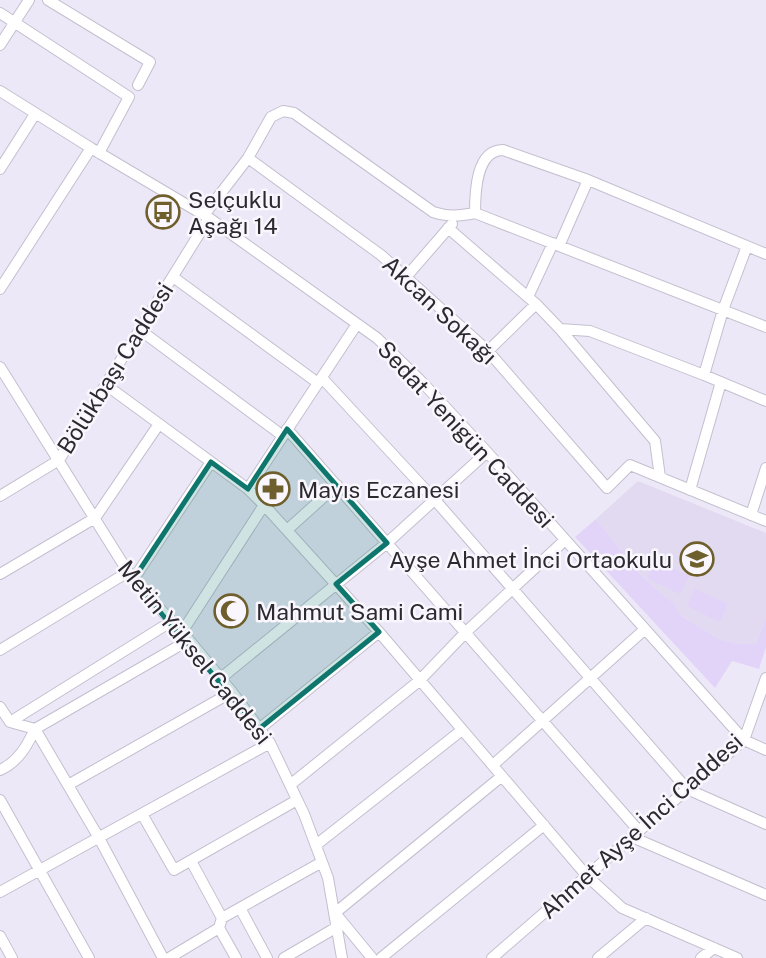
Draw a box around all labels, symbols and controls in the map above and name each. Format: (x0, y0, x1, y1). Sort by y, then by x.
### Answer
place label: Selçuklu Aşağı 14 (188, 186, 282, 239)
bus stop icon: Selçuklu Aşağı 14 (144, 193, 182, 231)
street label: Akcan Sokağı (377, 250, 503, 370)
street label: Bölükbaşı Caddesi (51, 277, 179, 459)
street label: Sedat Yenigün Caddesi (372, 335, 560, 533)
pharmacy icon: Mayıs Eczanesi (254, 470, 292, 508)
place label: Mayıs Eczanesi (298, 476, 459, 503)
school or university icon: Ayşe Ahmet İnci Ortaokulu (678, 540, 716, 578)
place label: Ayşe Ahmet İnci Ortaokulu (389, 546, 672, 573)
street label: Metin Yüksel Caddesi (113, 555, 277, 749)
mosque icon: Mahmut Sami Cami (212, 592, 250, 630)
place label: Mahmut Sami Cami (256, 598, 463, 625)
street label: Ahmet Ayşe İnci Caddesi (534, 728, 748, 924)

